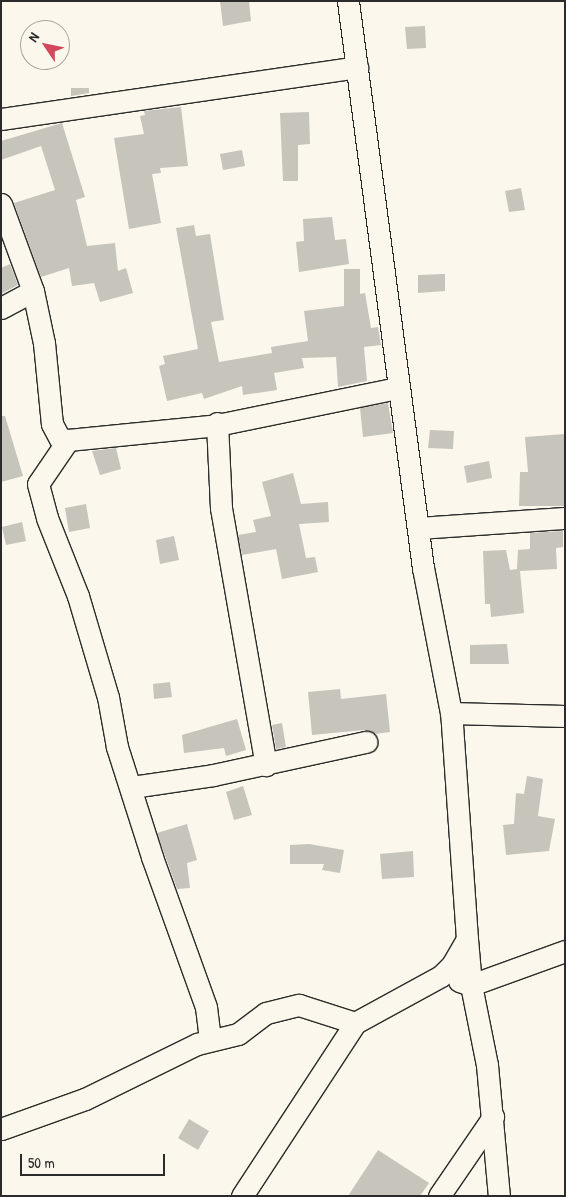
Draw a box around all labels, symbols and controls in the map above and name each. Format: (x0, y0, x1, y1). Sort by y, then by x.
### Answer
north arrow (20, 20, 70, 70)
text: N (23, 28, 43, 45)
scale bar (22, 1144, 168, 1176)
text: 50 m (28, 1152, 55, 1173)

